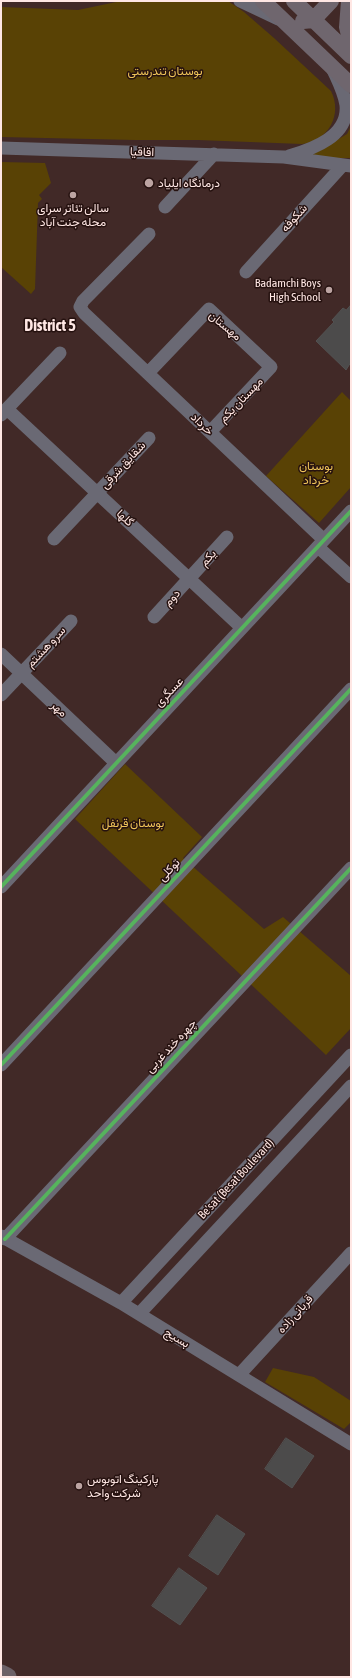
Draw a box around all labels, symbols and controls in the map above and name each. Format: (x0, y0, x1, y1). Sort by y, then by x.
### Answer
park label: بوستان تندرستی (128, 64, 202, 78)
street label: اقاقیا (130, 144, 154, 160)
place label: درمانگاه ایلیاد (158, 176, 220, 190)
marker: درمانگاه ایلیاد (143, 177, 155, 189)
marker: سالن تئاتر سرای محله جنت آباد (68, 190, 78, 200)
place label: سالن تئاتر سرای محله جنت آباد (37, 201, 109, 229)
street label: شکوفه (278, 201, 310, 235)
place label: Badamchi Boys High School (255, 276, 321, 304)
marker: Badamchi Boys High School (324, 285, 334, 295)
street label: مهستان (206, 308, 244, 344)
district label: District 5 (24, 316, 76, 336)
street label: مهستان یکم (216, 374, 266, 426)
street label: خرداد (188, 410, 216, 438)
street label: شقایق شرقی (97, 438, 149, 492)
park label: بوستان خرداد (299, 459, 333, 487)
street label: گلها (113, 507, 137, 529)
street label: یکم (197, 547, 219, 569)
street label: دوم (161, 586, 183, 610)
street label: سرو هشتم (23, 623, 69, 671)
street label: عسگری (152, 674, 186, 710)
street label: مهر (48, 698, 70, 720)
park label: بوستان قرنفل (102, 816, 164, 830)
street label: توکلی (155, 856, 183, 884)
street label: چهره خند غربی (143, 1016, 199, 1076)
street label: Be'sat (Besat Boulevard) (195, 1136, 277, 1222)
street label: قربانی زاده (274, 1292, 316, 1336)
street label: بسیج (162, 1325, 192, 1351)
place label: پارکینگ اتوبوس شرکت واحد (87, 1472, 158, 1500)
marker: پارکینگ اتوبوس شرکت واحد (74, 1481, 84, 1491)

